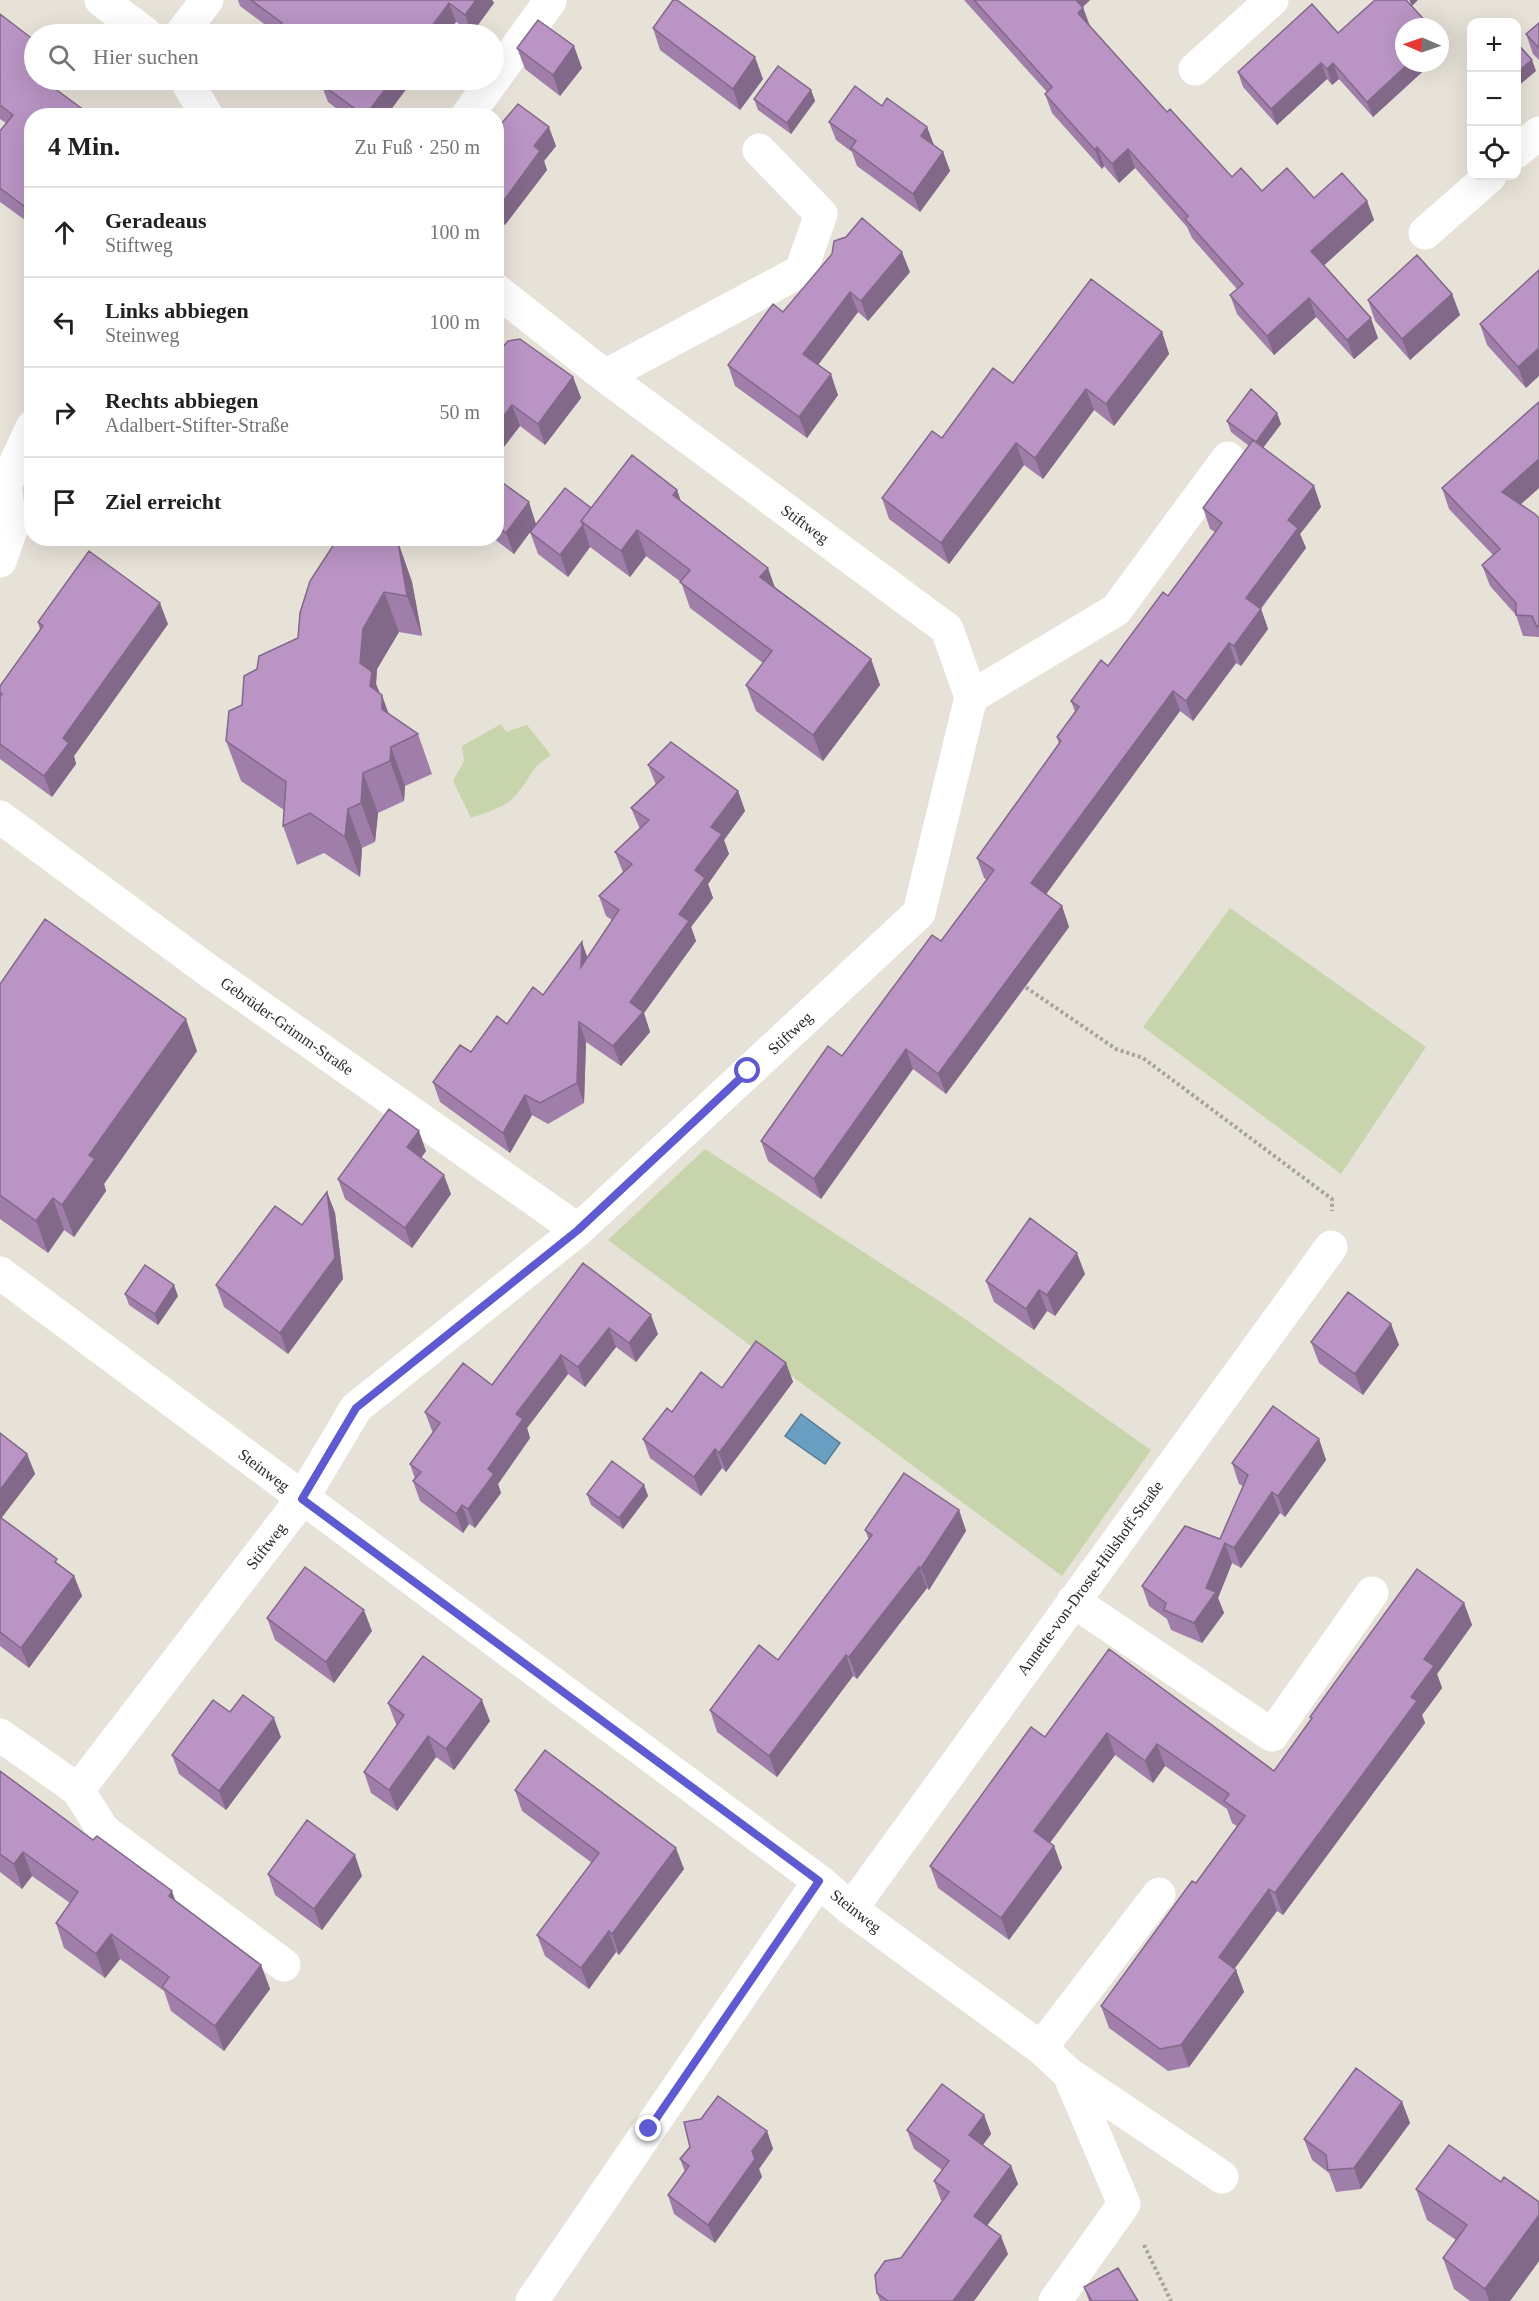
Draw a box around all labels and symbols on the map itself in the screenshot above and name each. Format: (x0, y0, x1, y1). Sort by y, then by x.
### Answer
north arrow (1395, 18, 1449, 72)
street label: Stiftweg (777, 501, 832, 548)
street label: Gebrüder-Grimm-Straße (217, 974, 357, 1078)
street label: Stiftweg (764, 1008, 816, 1058)
route start (734, 1057, 760, 1083)
street label: Steinweg (235, 1445, 293, 1496)
street label: Annette-von-Droste-Hülshoff-Straße (1014, 1478, 1166, 1678)
street label: Stiftweg (243, 1519, 290, 1573)
street label: Steinweg (827, 1886, 885, 1937)
route end (635, 2115, 661, 2141)

